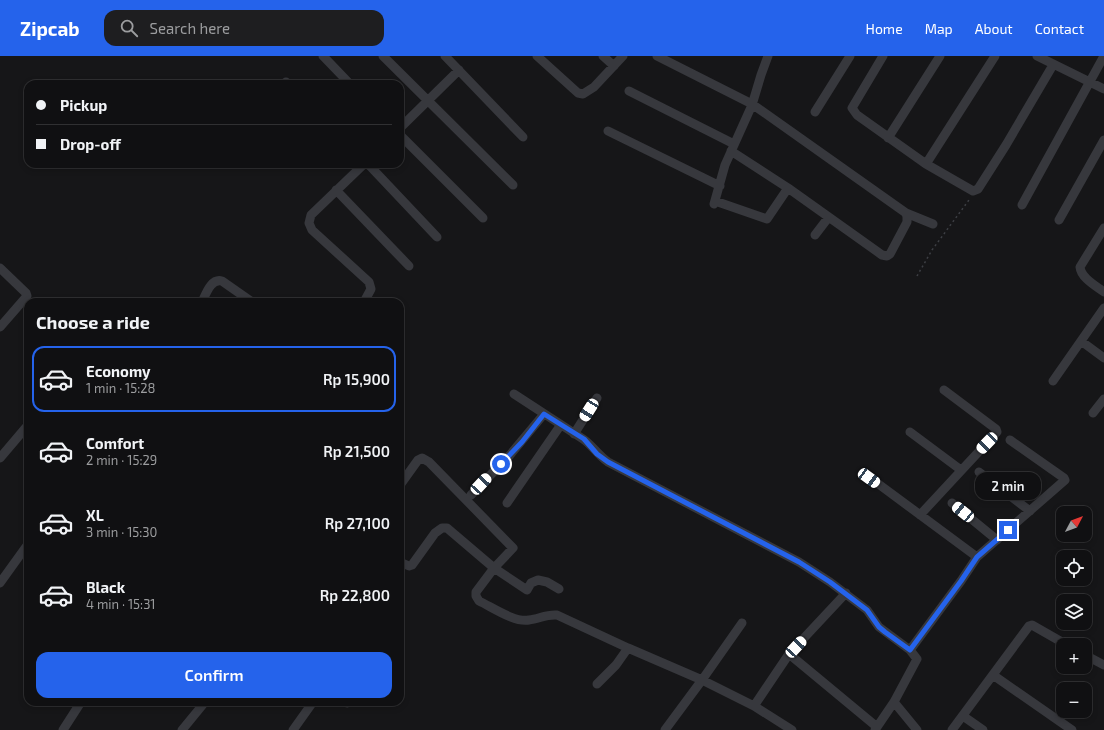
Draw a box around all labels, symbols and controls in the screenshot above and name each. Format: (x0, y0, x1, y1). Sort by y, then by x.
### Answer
search box (104, 10, 384, 46)
text: Zipcab (20, 17, 80, 40)
icon: search (118, 17, 140, 39)
text: Search here (150, 19, 230, 37)
text: Home (866, 20, 903, 37)
text: Map (925, 20, 953, 37)
text: About (975, 20, 1013, 37)
text: Contact (1035, 20, 1084, 37)
text: Pickup (60, 96, 107, 114)
text: Drop-off (60, 135, 121, 153)
text: Choose a ride (36, 311, 150, 333)
icon: car (38, 361, 74, 397)
text: Economy (86, 362, 151, 380)
text: Rp 15,900 (323, 370, 390, 388)
text: 1 min · 15:28 (86, 380, 156, 396)
car (578, 397, 600, 423)
car (974, 430, 1000, 456)
icon: car (38, 433, 74, 469)
text: Comfort (86, 434, 144, 452)
text: Rp 21,500 (323, 442, 390, 460)
text: 2 min · 15:29 (86, 452, 157, 468)
route start (492, 455, 510, 473)
car (856, 466, 882, 490)
car (468, 471, 494, 497)
callout: 2 min (975, 472, 1041, 500)
text: 2 min (992, 478, 1024, 494)
car (950, 500, 976, 524)
icon: car (38, 505, 74, 541)
text: XL (86, 506, 104, 524)
north arrow (1056, 506, 1092, 542)
map controls (1056, 506, 1092, 718)
text: Rp 27,100 (325, 514, 390, 532)
route end (999, 521, 1017, 539)
text: 3 min · 15:30 (86, 524, 157, 540)
button: locate (1056, 550, 1092, 586)
icon: car (38, 577, 74, 613)
text: Black (86, 578, 125, 596)
text: Rp 22,800 (320, 586, 390, 604)
button: layers (1056, 594, 1092, 630)
text: 4 min · 15:31 (86, 596, 156, 612)
car (783, 634, 809, 660)
button: + (1056, 638, 1092, 674)
button: Confirm (36, 652, 392, 698)
button: − (1056, 682, 1092, 718)

